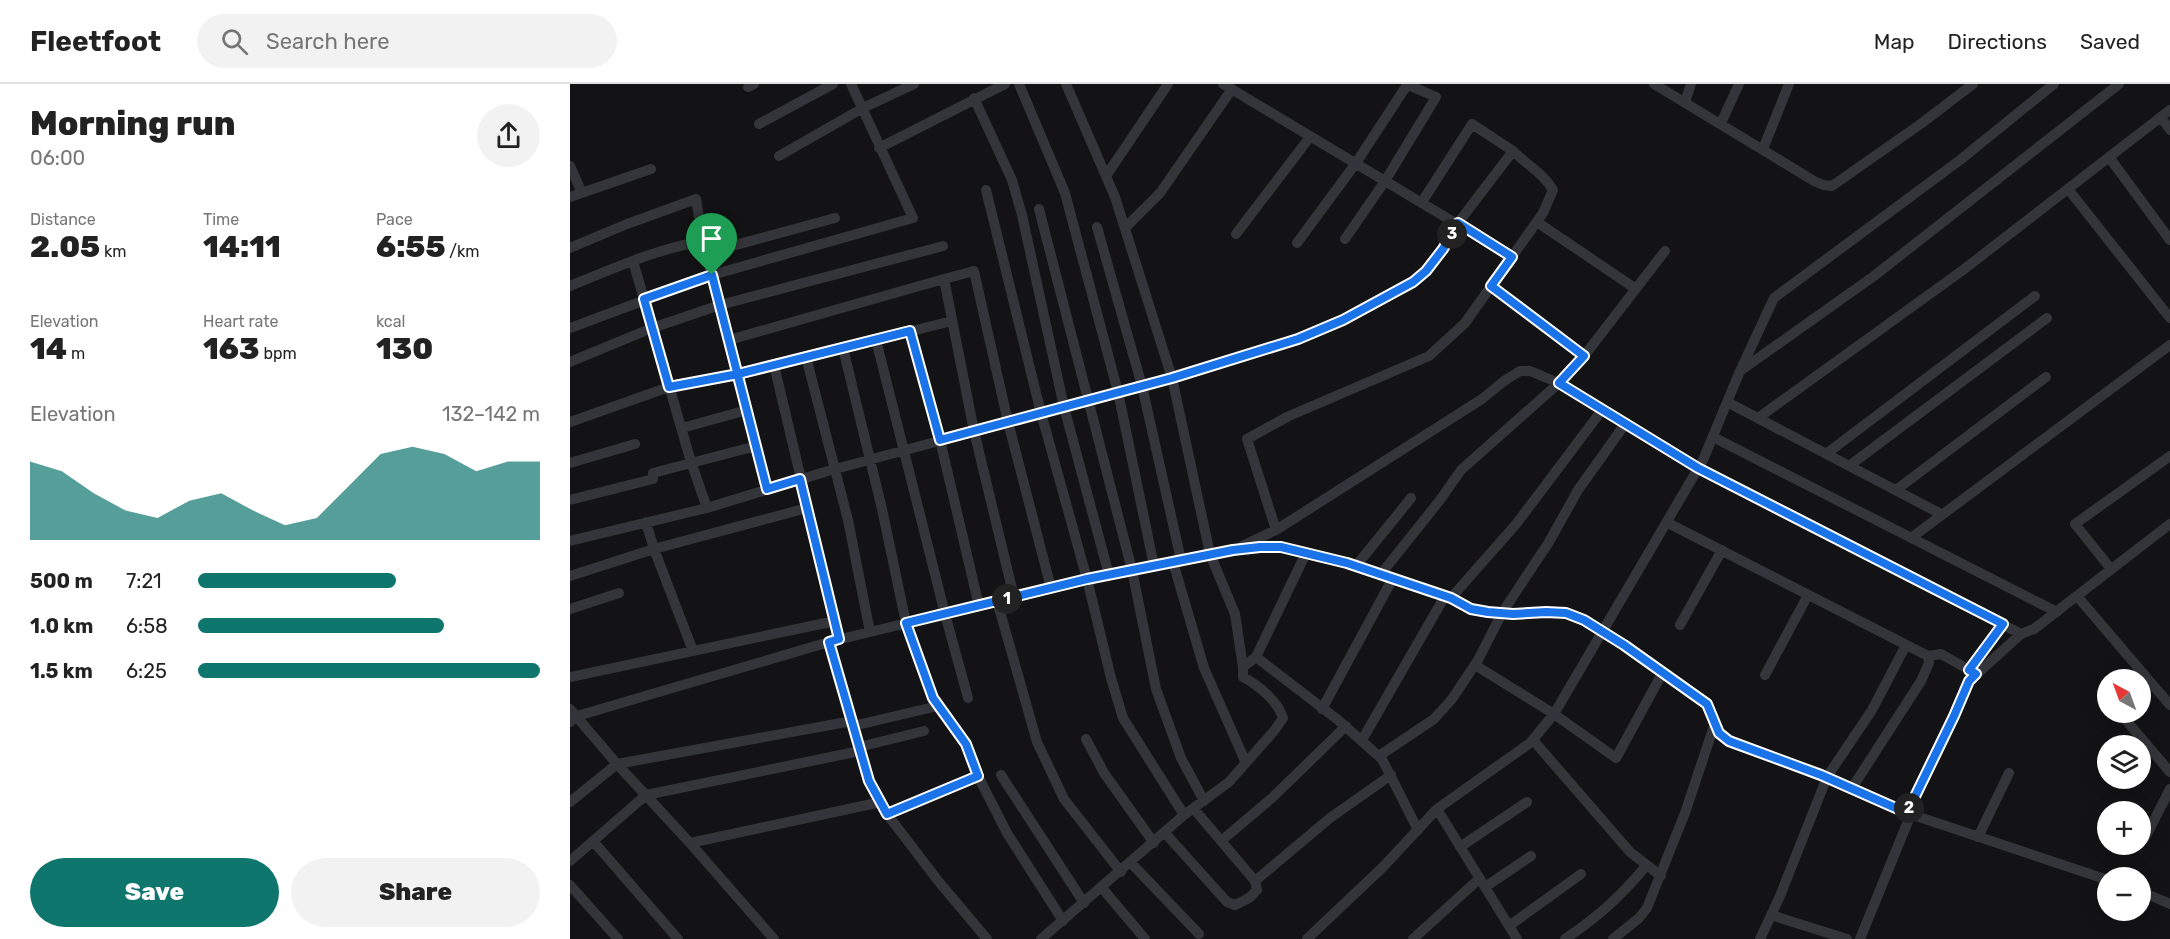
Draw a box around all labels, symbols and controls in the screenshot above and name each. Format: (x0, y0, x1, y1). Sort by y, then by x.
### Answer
search box (197, 14, 617, 68)
text: Fleetfoot (30, 25, 161, 58)
icon: search (218, 25, 251, 58)
text: Search here (266, 28, 389, 55)
text: Map (1874, 29, 1915, 54)
text: Directions (1948, 29, 2047, 54)
text: Saved (2080, 29, 2140, 54)
text: Morning run (30, 104, 235, 143)
button: share (477, 104, 540, 167)
text: 06:00 (30, 146, 85, 170)
text: Distance (30, 210, 96, 229)
text: Time (203, 210, 239, 229)
text: Pace (376, 210, 413, 229)
pin (686, 213, 737, 275)
pin: 3 (1437, 219, 1467, 249)
icon: arrive (695, 222, 728, 255)
text: 3 (1447, 224, 1457, 243)
text: 2.05 (30, 229, 100, 265)
text: 14:11 (203, 229, 281, 265)
text: 6:55 (376, 229, 445, 265)
text: km (100, 242, 127, 261)
text: /km (445, 242, 480, 261)
text: Elevation (30, 312, 99, 331)
text: Heart rate (203, 312, 278, 331)
text: kcal (376, 312, 405, 331)
text: 14 (30, 331, 67, 367)
text: 163 (203, 331, 259, 367)
text: 130 (376, 331, 433, 367)
text: m (67, 344, 85, 363)
text: bpm (259, 344, 297, 363)
text: Elevation (30, 402, 116, 426)
text: 132–142 m (442, 402, 540, 426)
text: 500 m (30, 569, 93, 593)
text: 7:21 (126, 569, 162, 593)
pin: 1 (992, 584, 1022, 614)
text: 1 (1003, 589, 1011, 608)
text: 1.0 km (30, 614, 93, 638)
text: 6:58 (126, 614, 168, 638)
text: 1.5 km (30, 659, 93, 683)
text: 6:25 (126, 659, 167, 683)
north arrow (2097, 669, 2151, 723)
map controls (2097, 669, 2151, 921)
button: layers (2097, 735, 2151, 789)
pin: 2 (1894, 793, 1924, 823)
text: 2 (1904, 798, 1914, 817)
button: + (2097, 801, 2151, 855)
button: Save (30, 858, 279, 927)
button: Share (291, 858, 540, 927)
button: − (2097, 867, 2151, 921)

